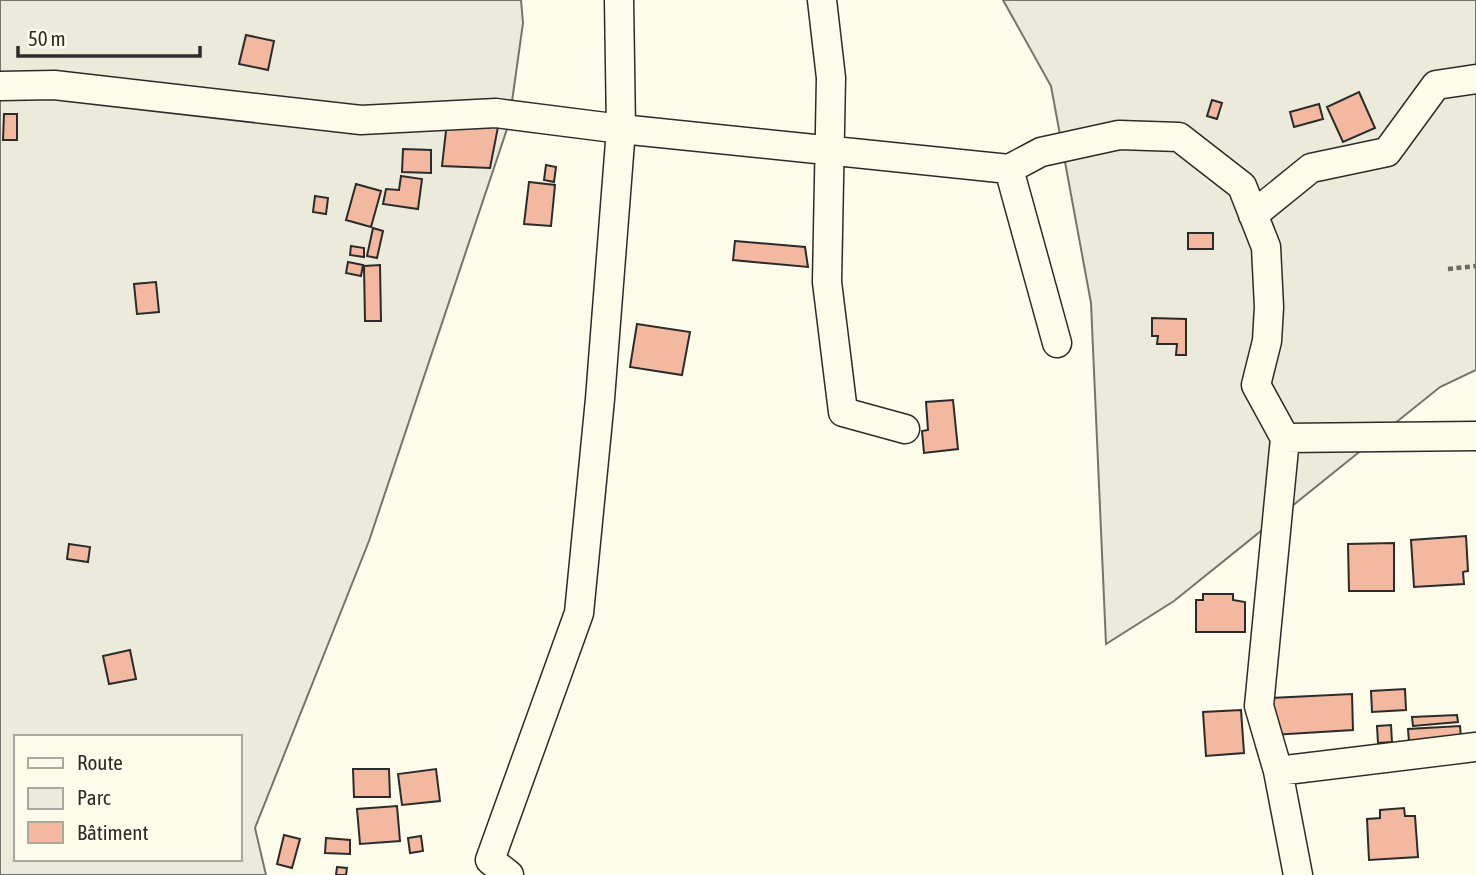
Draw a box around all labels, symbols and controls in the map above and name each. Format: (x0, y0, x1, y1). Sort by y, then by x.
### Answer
scale bar (18, 14, 200, 58)
text: 50 m (28, 26, 66, 50)
legend (14, 735, 242, 861)
text: Route (77, 750, 123, 774)
text: Parc (77, 785, 111, 809)
text: Bâtiment (77, 820, 148, 844)

